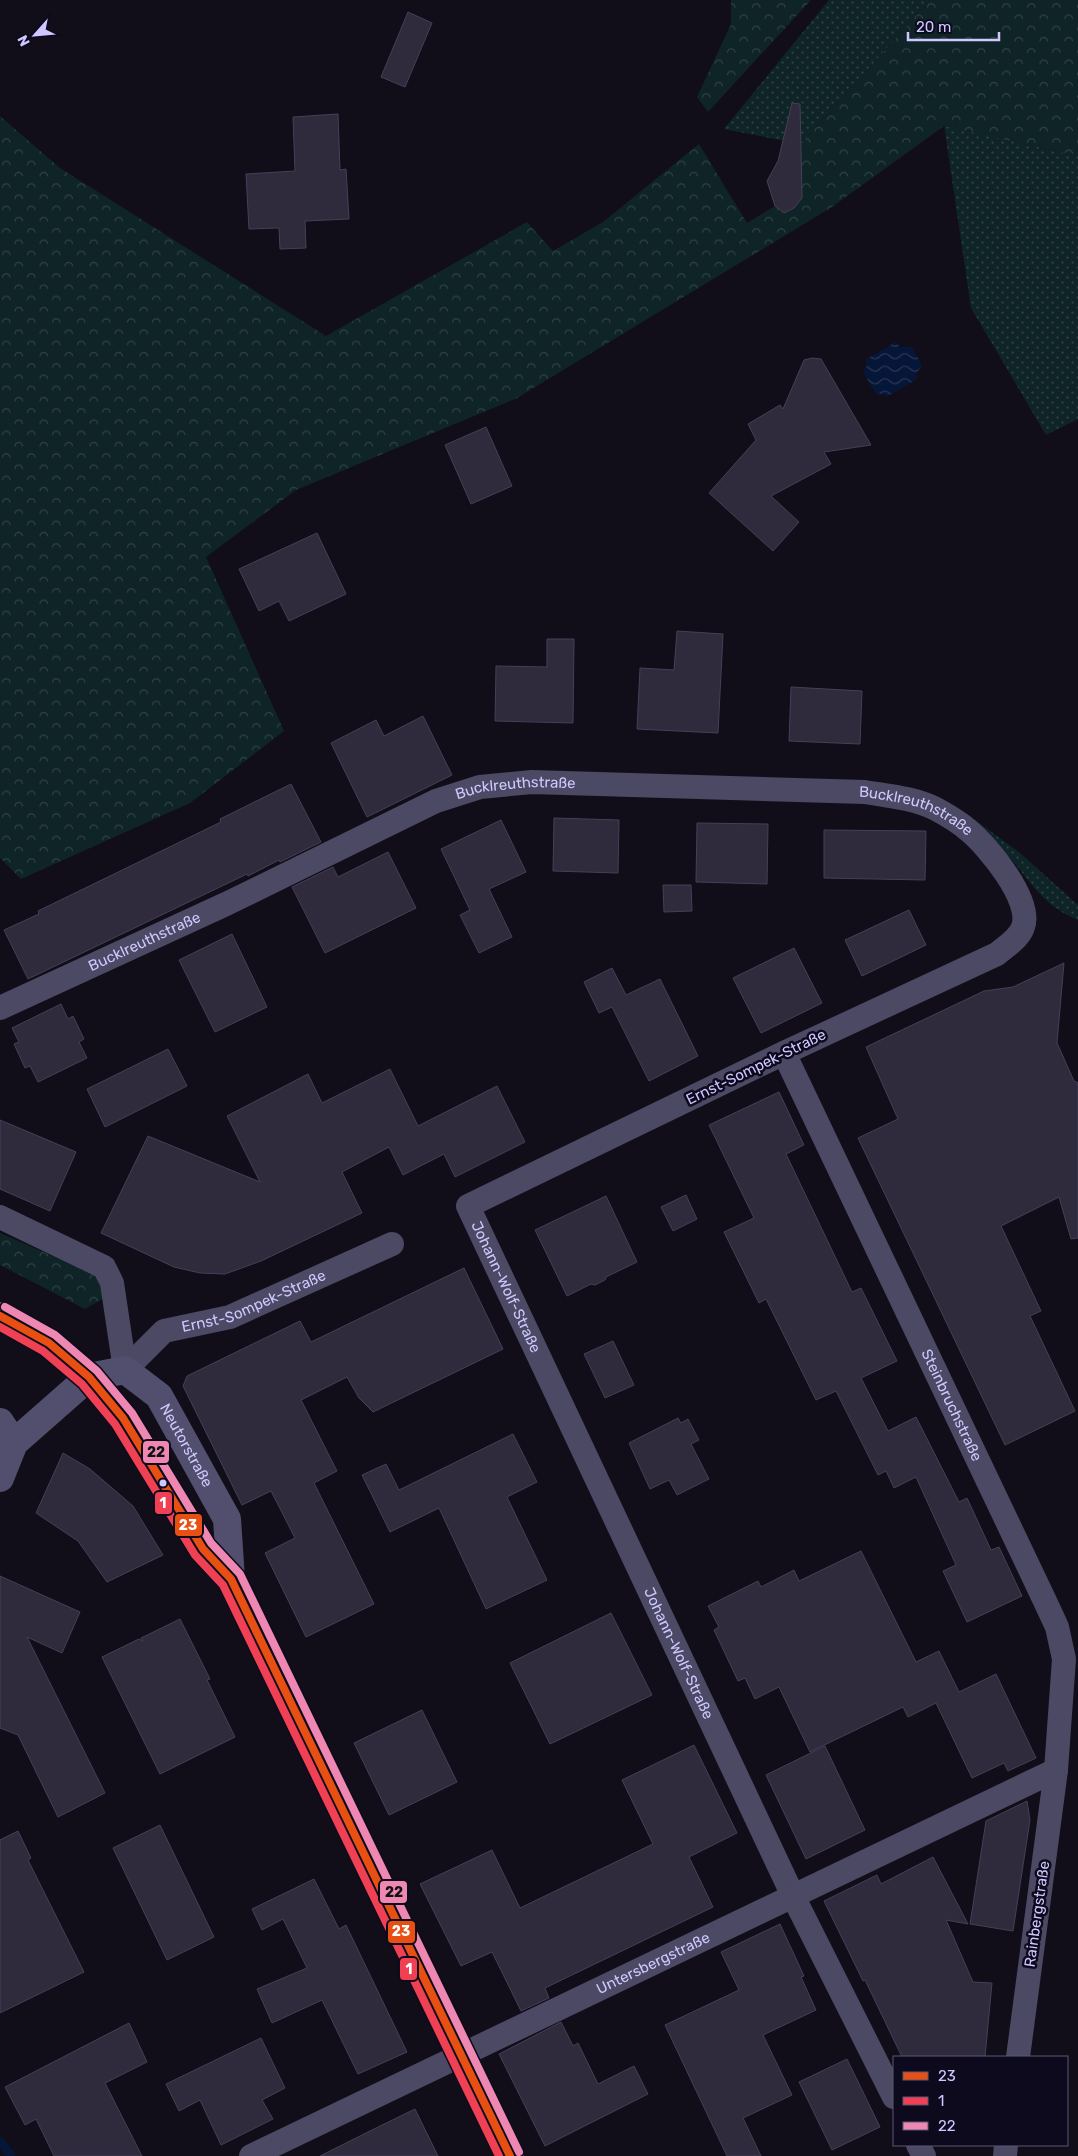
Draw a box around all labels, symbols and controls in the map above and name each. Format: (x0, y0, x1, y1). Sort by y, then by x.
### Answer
north arrow (10, 10, 60, 60)
scale bar (908, 10, 999, 42)
text: 20 m (916, 18, 951, 36)
text: N (14, 32, 34, 49)
street label: Bucklreuthstraße (453, 773, 576, 803)
street label: Bucklreuthstraße (859, 783, 977, 839)
street label: Bucklreuthstraße (86, 908, 203, 975)
street label: Ernst-Sompek-Straße (683, 1025, 829, 1109)
street label: Johann-Wolf-Straße (467, 1218, 545, 1356)
street label: Ernst-Sompek-Straße (180, 1266, 329, 1336)
street label: Steinbruchstraße (917, 1346, 986, 1464)
street label: Neutorstraße (156, 1401, 217, 1490)
line badge: 22 (142, 1440, 170, 1464)
text: 22 (147, 1444, 165, 1461)
unlabelled marker (158, 1478, 168, 1488)
line badge: 1 (154, 1491, 173, 1515)
text: 1 (160, 1495, 167, 1512)
line badge: 23 (174, 1513, 203, 1537)
text: 23 (179, 1517, 197, 1534)
street label: Johann-Wolf-Straße (640, 1585, 717, 1722)
street label: Rainbergstraße (1021, 1860, 1053, 1968)
line badge: 22 (379, 1880, 408, 1904)
text: 22 (385, 1884, 403, 1901)
line badge: 23 (387, 1920, 416, 1944)
text: 23 (392, 1923, 410, 1940)
street label: Untersbergstraße (594, 1928, 713, 1998)
line badge: 1 (399, 1957, 418, 1981)
text: 1 (406, 1961, 413, 1978)
legend (893, 2056, 1068, 2146)
text: 23 (938, 2067, 956, 2085)
text: 1 (938, 2092, 944, 2110)
text: 22 (938, 2117, 956, 2135)

